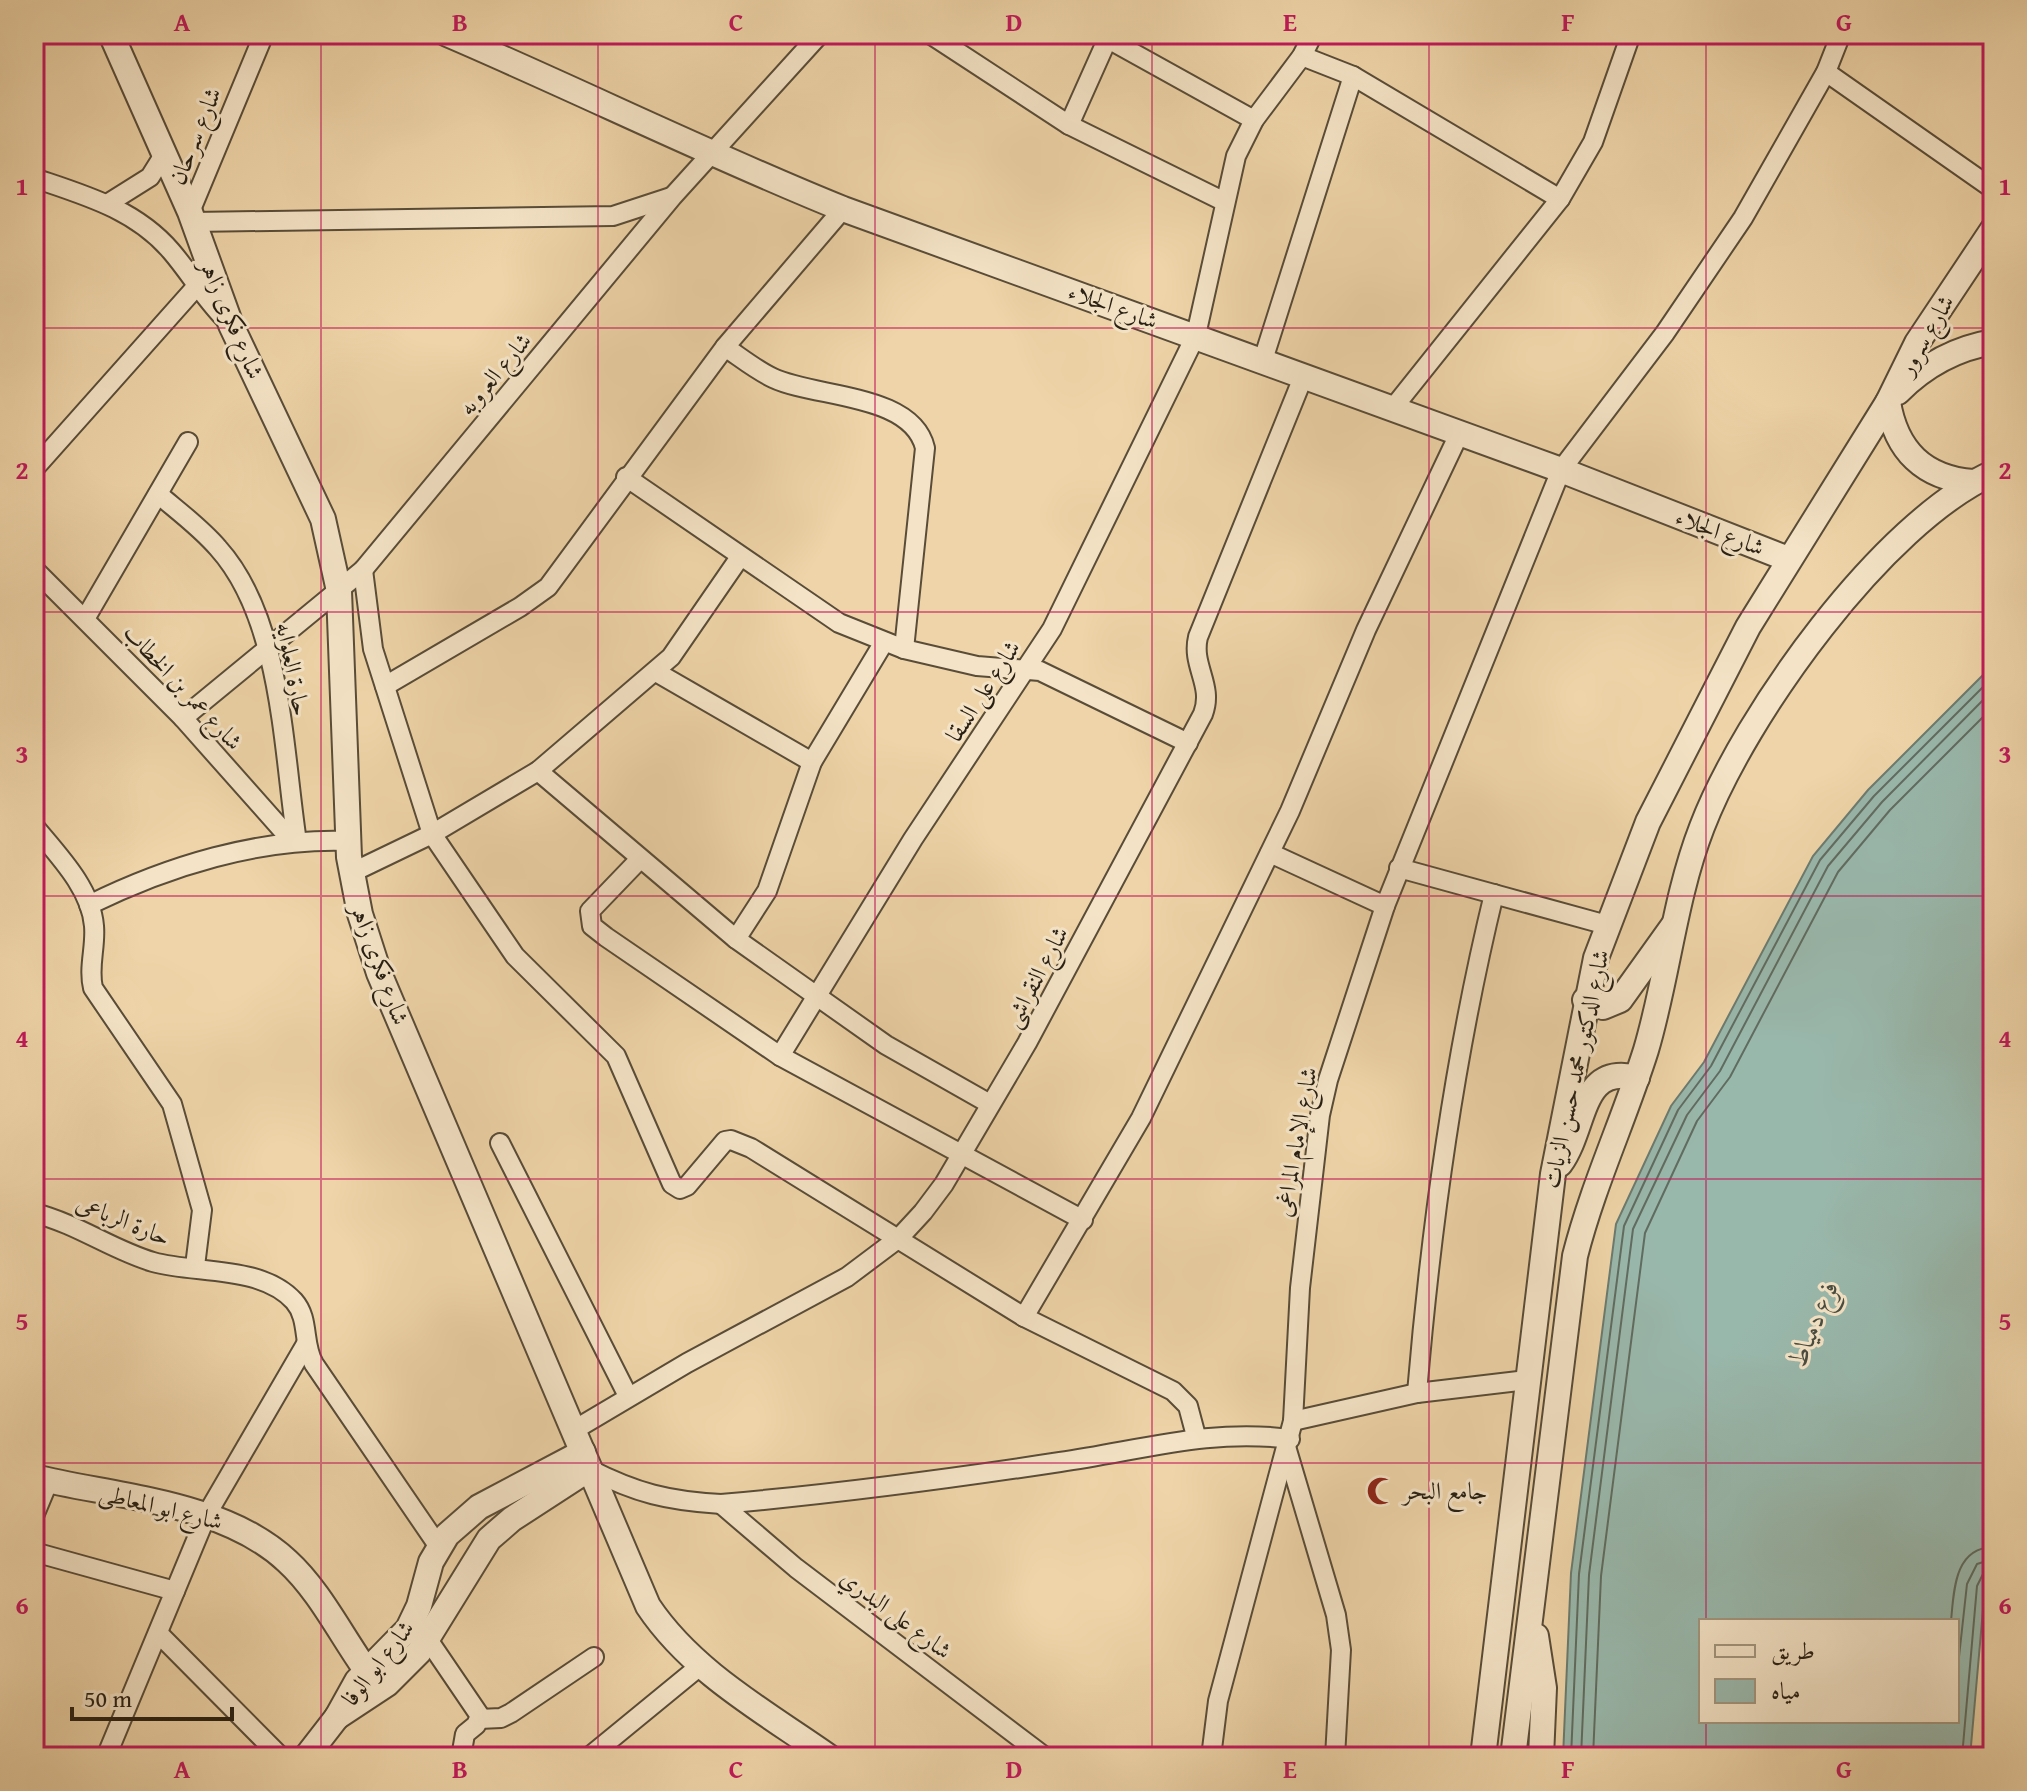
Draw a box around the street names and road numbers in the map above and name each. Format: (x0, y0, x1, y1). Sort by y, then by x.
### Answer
street label: شارع سرحان (159, 82, 233, 191)
street label: شارع فكرى زاهر (188, 251, 273, 385)
street label: شارع الجلاء (1062, 273, 1163, 341)
street label: شارع سرور (1887, 288, 1965, 385)
street label: شارع العروبه (450, 325, 542, 425)
street label: شارع الجلاء (1669, 499, 1770, 567)
street label: شارع عمر بن الخطاب (113, 616, 251, 760)
street label: حارة العلوايه (267, 619, 320, 719)
street label: شارع على السقا (937, 633, 1031, 750)
street label: شارع فكرى زاهر (338, 895, 419, 1031)
street label: شارع النقراشى (994, 920, 1080, 1035)
street label: شارع الدكتور محمد حسن الزيات (1533, 946, 1621, 1192)
street label: شارع الإمام المراغى (1265, 1064, 1330, 1220)
street label: حارة الرباعى (71, 1185, 176, 1254)
street label: شارع ابو المعاطى (95, 1474, 226, 1542)
street label: شارع على البدري (831, 1560, 960, 1670)
street label: شارع ابو الوفا (333, 1612, 425, 1715)

